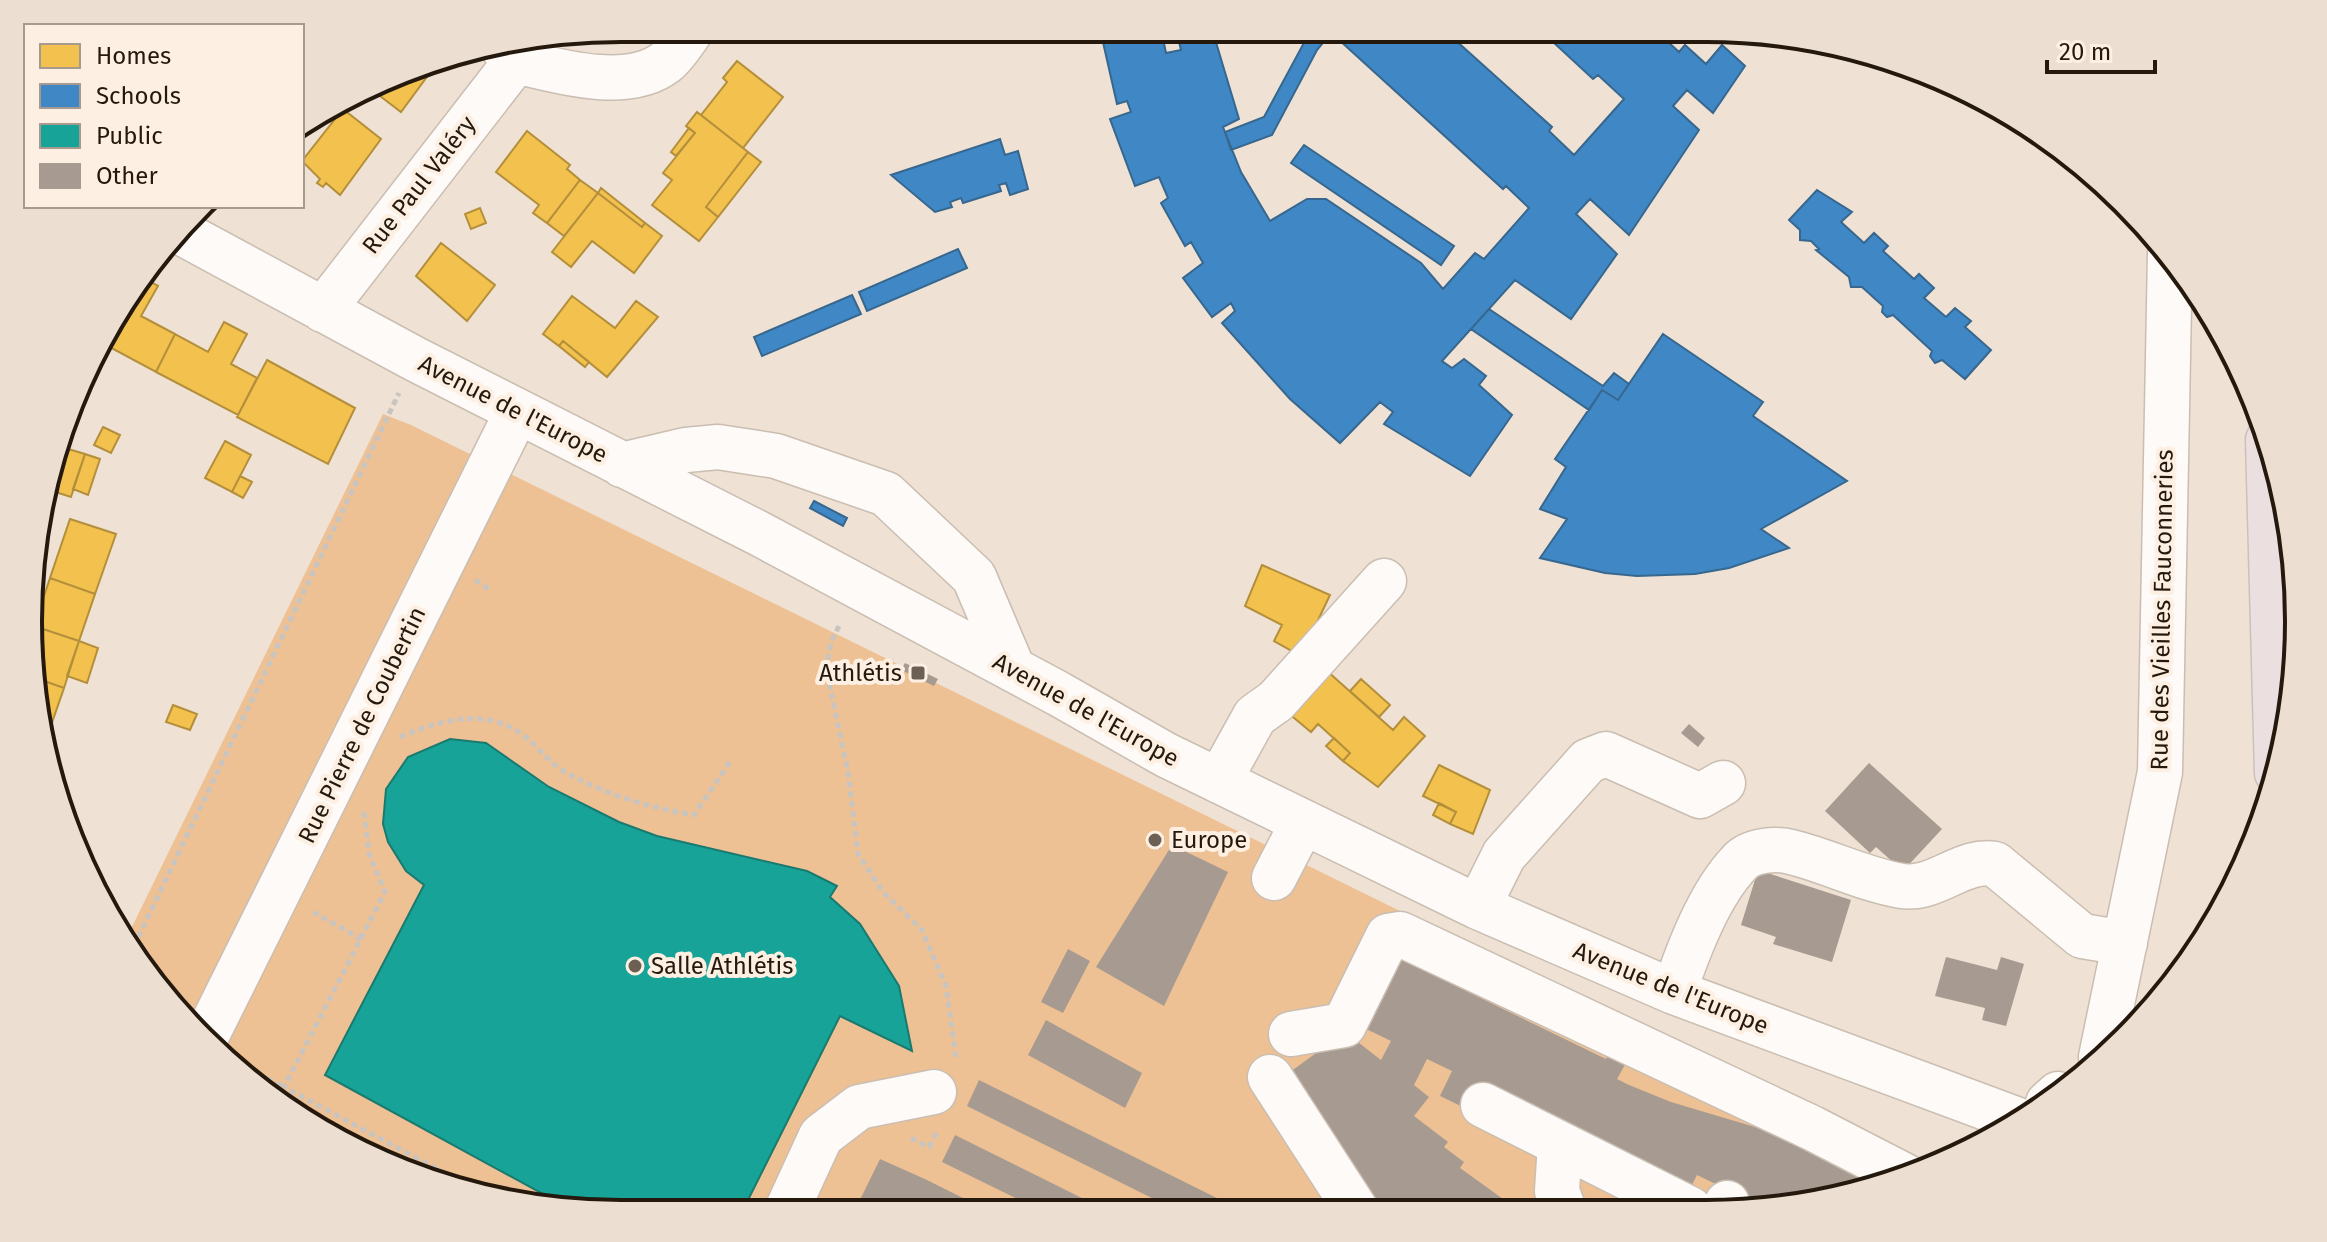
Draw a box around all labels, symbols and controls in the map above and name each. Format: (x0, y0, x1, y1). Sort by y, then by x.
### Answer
legend (24, 24, 304, 208)
scale bar (2047, 24, 2155, 74)
text: 20 m (2059, 38, 2111, 66)
text: Homes (96, 42, 171, 70)
text: Schools (96, 82, 181, 110)
street label: Rue Paul Valéry (356, 110, 482, 260)
text: Public (96, 122, 163, 150)
text: Other (96, 162, 158, 190)
street label: Avenue de l'Europe (414, 349, 612, 469)
street label: Rue des Vieilles Fauconneries (2145, 449, 2179, 771)
street label: Rue Pierre de Coubertin (292, 602, 432, 848)
street label: Avenue de l'Europe (988, 647, 1184, 773)
place label: Athlétis (819, 659, 902, 687)
marker: Athlétis (909, 664, 927, 682)
place label: Europe (1171, 826, 1247, 854)
marker: Europe (1146, 831, 1164, 849)
street label: Avenue de l'Europe (1569, 936, 1773, 1040)
place label: Salle Athlétis (651, 952, 793, 980)
marker: Salle Athlétis (626, 957, 644, 975)

